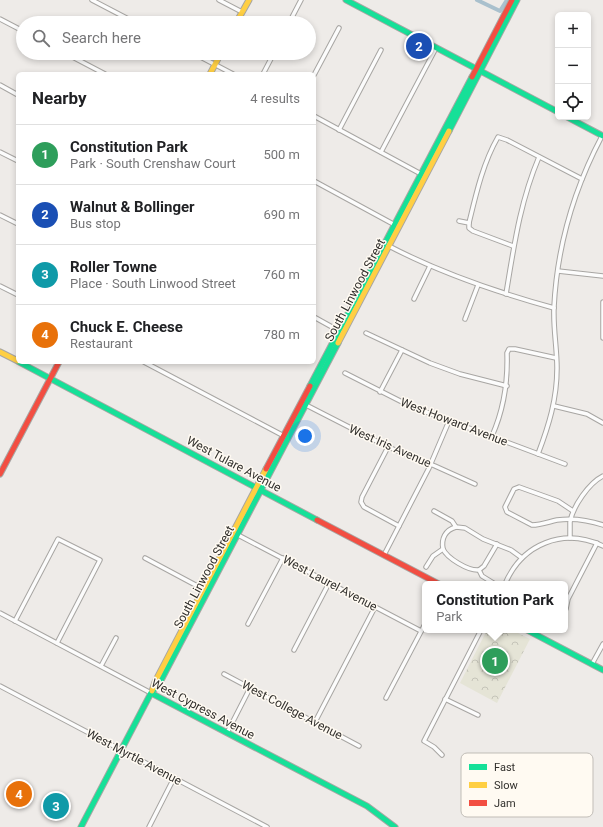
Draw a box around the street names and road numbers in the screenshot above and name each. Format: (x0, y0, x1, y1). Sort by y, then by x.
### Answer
street label: South Linwood Street (322, 236, 388, 344)
street label: West Howard Avenue (398, 395, 510, 449)
street label: West Iris Avenue (347, 422, 433, 470)
street label: West Tulare Avenue (184, 433, 284, 495)
street label: South Linwood Street (171, 523, 237, 631)
street label: West Laurel Avenue (280, 552, 380, 614)
street label: West Cypress Avenue (149, 676, 257, 742)
street label: West College Avenue (239, 678, 345, 742)
street label: West Myrtle Avenue (84, 726, 184, 788)

